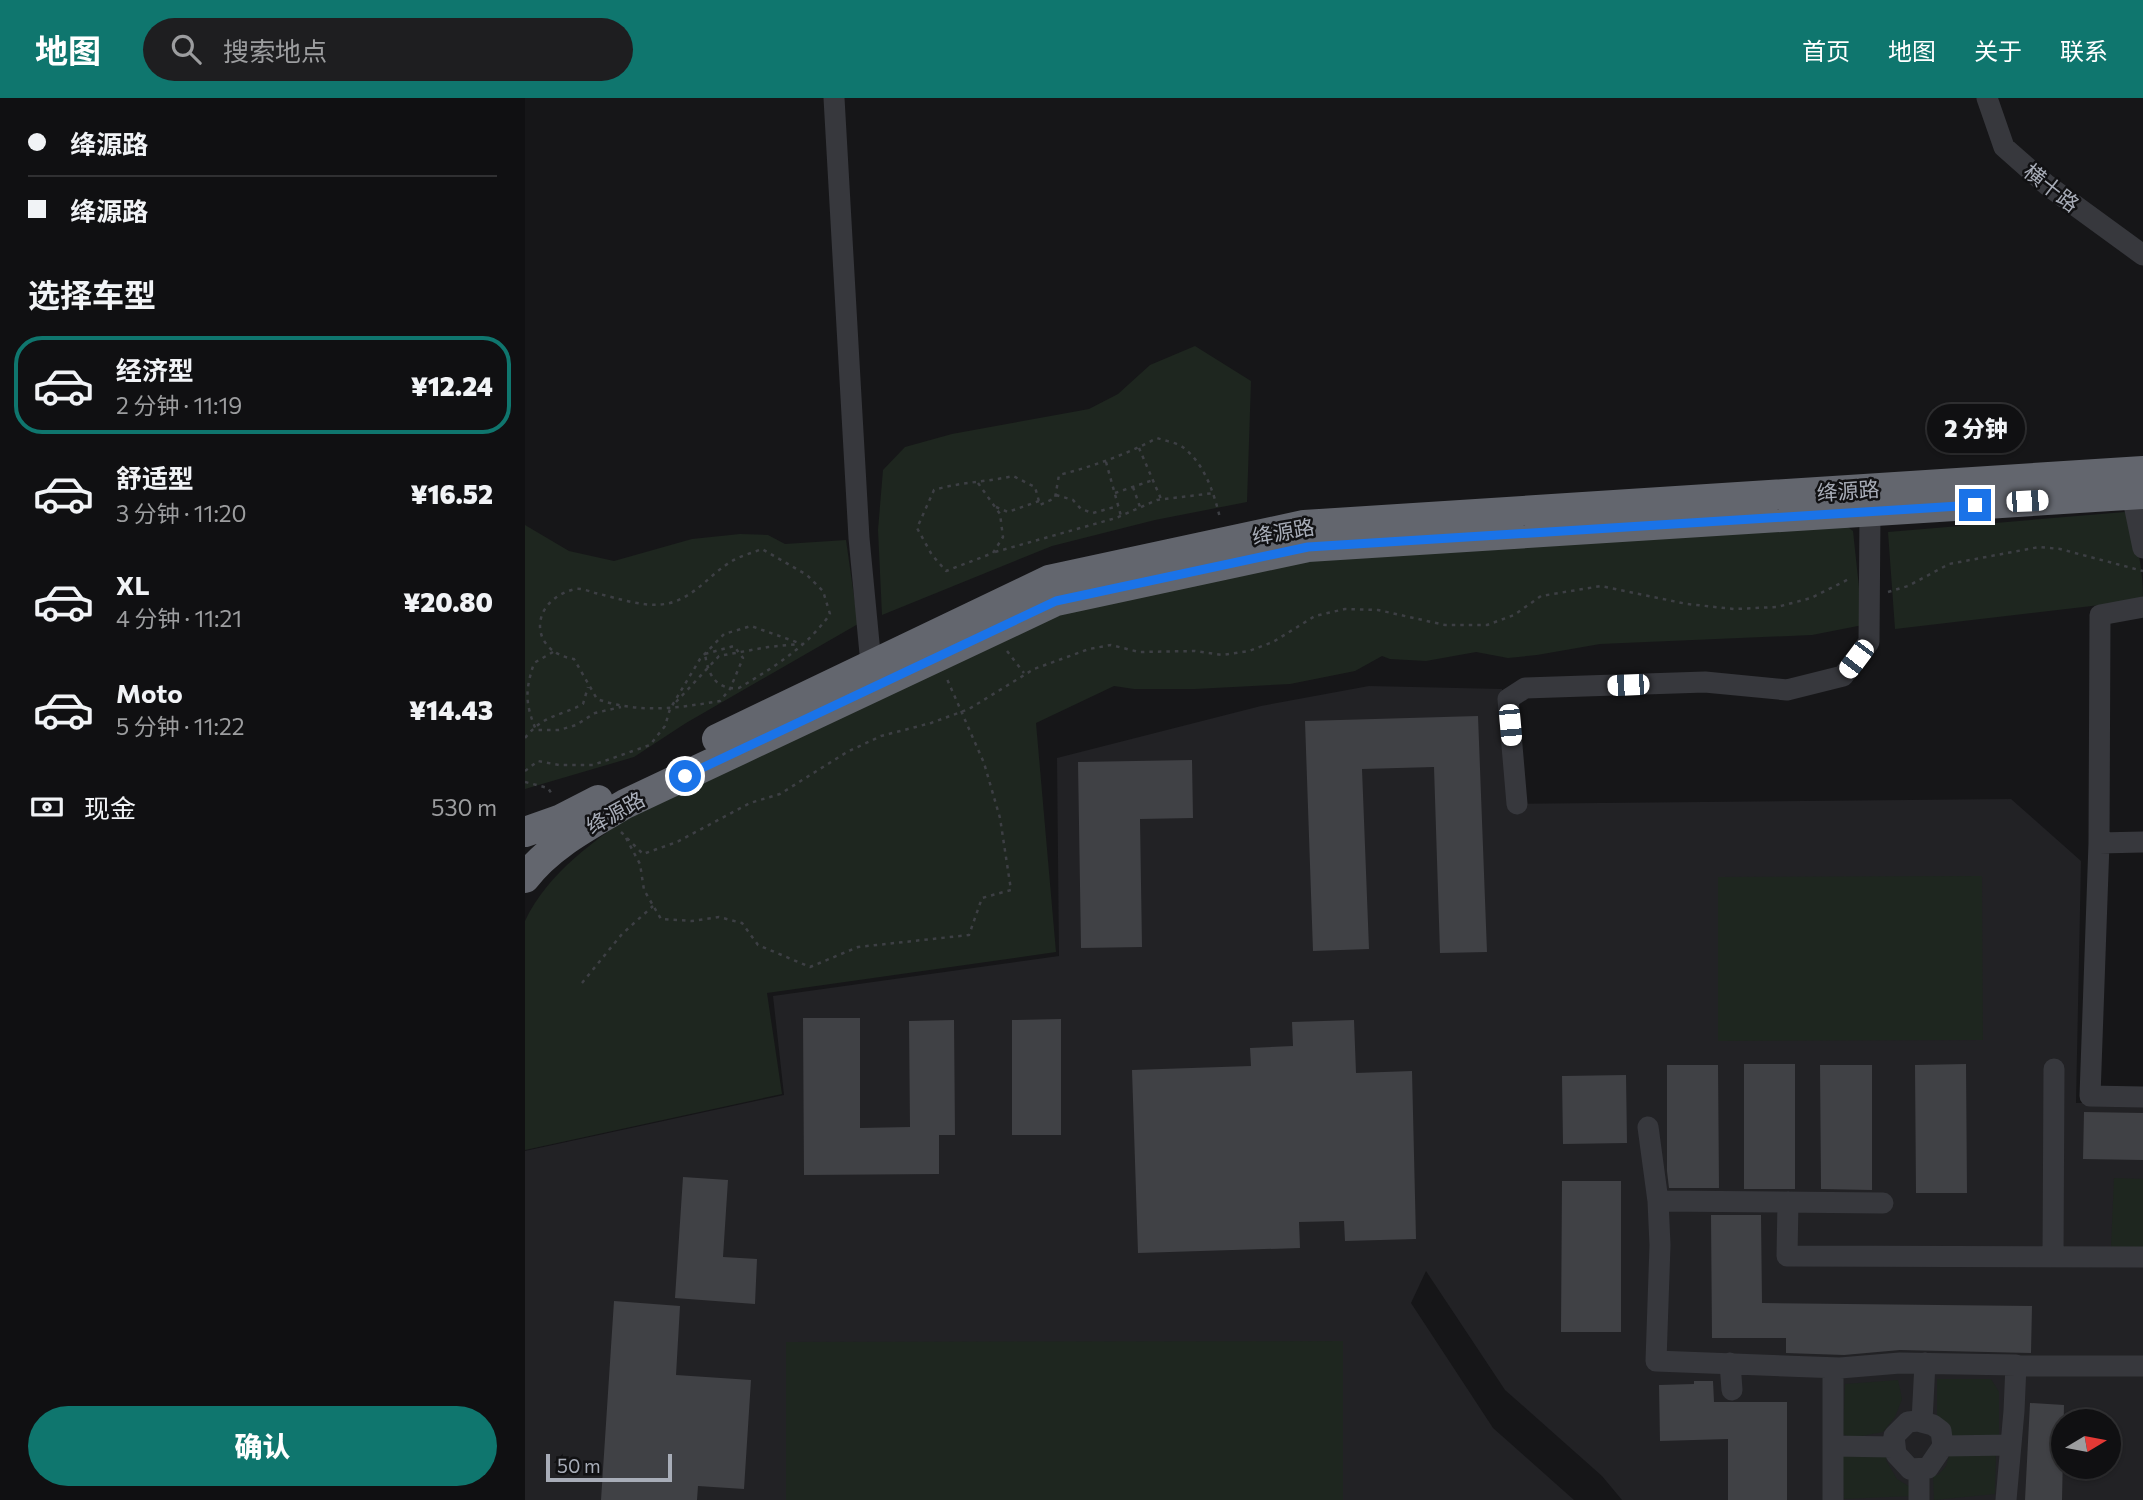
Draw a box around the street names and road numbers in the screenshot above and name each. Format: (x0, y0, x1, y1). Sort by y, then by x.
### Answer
street label: 横十路 (2019, 158, 2085, 216)
street label: 绛源路 (1816, 475, 1880, 505)
street label: 绛源路 (1250, 513, 1316, 549)
street label: 绛源路 (581, 786, 649, 838)

